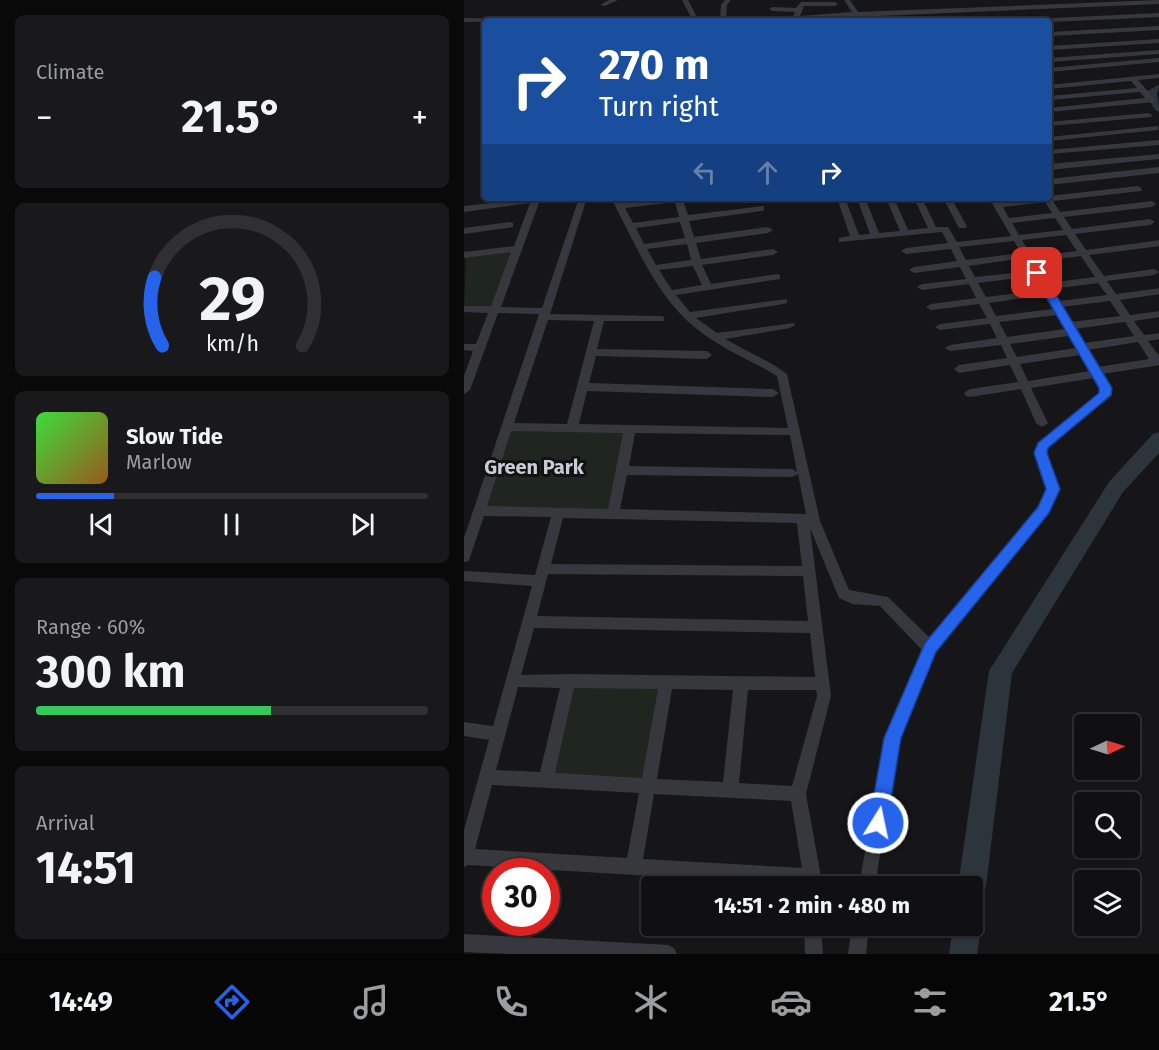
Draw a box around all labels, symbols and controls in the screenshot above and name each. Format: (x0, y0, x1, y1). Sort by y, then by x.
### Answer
text: 270 m (599, 40, 710, 90)
icon: right (500, 42, 578, 120)
text: Climate (36, 60, 104, 84)
text: 21.5° (181, 90, 283, 144)
text: Turn right (599, 91, 719, 123)
text: − (36, 98, 53, 138)
text: + (412, 98, 428, 138)
icon: left (688, 156, 721, 189)
icon: ahead (751, 156, 784, 189)
icon: right (814, 156, 847, 189)
pin (1011, 247, 1062, 298)
icon: arrive (1020, 256, 1053, 289)
text: 29 (199, 262, 265, 337)
text: km/h (205, 332, 259, 358)
text: Slow Tide (126, 423, 223, 450)
text: Marlow (126, 450, 192, 474)
district label: Green Park (484, 455, 585, 479)
icon: previous (85, 508, 118, 541)
icon: pause (215, 508, 248, 541)
icon: next (346, 508, 379, 541)
text: Range · 60% (36, 615, 145, 639)
text: 300 km (36, 645, 186, 699)
north arrow (1074, 714, 1140, 780)
map controls (1074, 714, 1140, 936)
position arrow (846, 791, 910, 855)
button: search (1074, 792, 1140, 858)
text: Arrival (36, 811, 95, 835)
text: 14:51 (36, 841, 136, 895)
speed limit sign: 30 (482, 858, 560, 936)
button: layers (1074, 870, 1140, 936)
text: 14:51 · 2 min · 480 m (714, 892, 910, 919)
icon: directions (211, 981, 253, 1023)
icon: music (350, 981, 392, 1023)
icon: phone (490, 981, 532, 1023)
icon: climate (630, 981, 672, 1023)
icon: car (770, 981, 812, 1023)
icon: filters (909, 981, 951, 1023)
text: 14:49 (49, 986, 113, 1018)
text: 21.5° (1049, 986, 1110, 1018)

